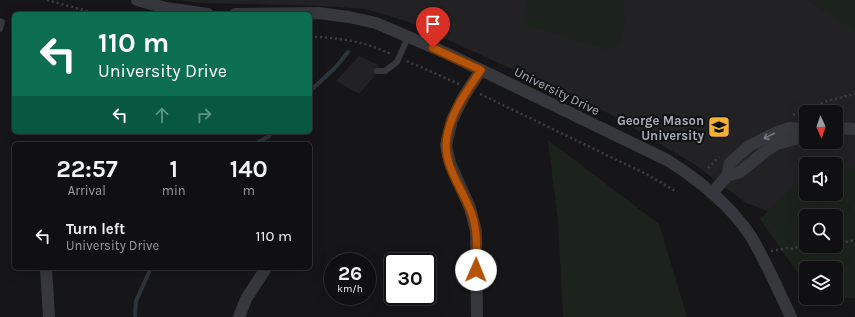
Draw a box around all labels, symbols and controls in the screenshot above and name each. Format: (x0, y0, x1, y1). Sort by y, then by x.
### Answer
pin (416, 7.0, 450, 48)
icon: arrive (422, 13, 444, 35)
text: 110 m (98, 26, 169, 59)
icon: left (32, 28, 84, 80)
text: University Drive (98, 60, 227, 82)
street label: University Drive (512, 64, 602, 118)
icon: left (109, 104, 131, 126)
icon: ahead (151, 104, 173, 126)
icon: right (193, 104, 215, 126)
north arrow (799, 105, 843, 149)
map controls (799, 105, 843, 305)
place label: George Mason University (617, 113, 704, 143)
school or university icon: George Mason University (706, 114, 732, 140)
one-way arrow (763, 133, 775, 140)
text: 22:57 (56, 155, 118, 183)
text: 1 (169, 155, 178, 183)
text: 140 (230, 155, 268, 183)
button: sound (799, 157, 843, 201)
text: Arrival (68, 183, 106, 198)
text: min (162, 183, 186, 198)
text: m (243, 183, 255, 198)
button: search (799, 209, 843, 253)
text: Turn left (66, 220, 125, 238)
icon: left (32, 225, 54, 247)
text: 110 m (256, 227, 292, 245)
text: University Drive (66, 238, 159, 253)
position arrow (455, 249, 497, 291)
speed limit sign: 30 (384, 253, 436, 305)
button: layers (799, 261, 843, 305)
text: 26 (338, 262, 362, 285)
text: km/h (337, 283, 363, 295)

